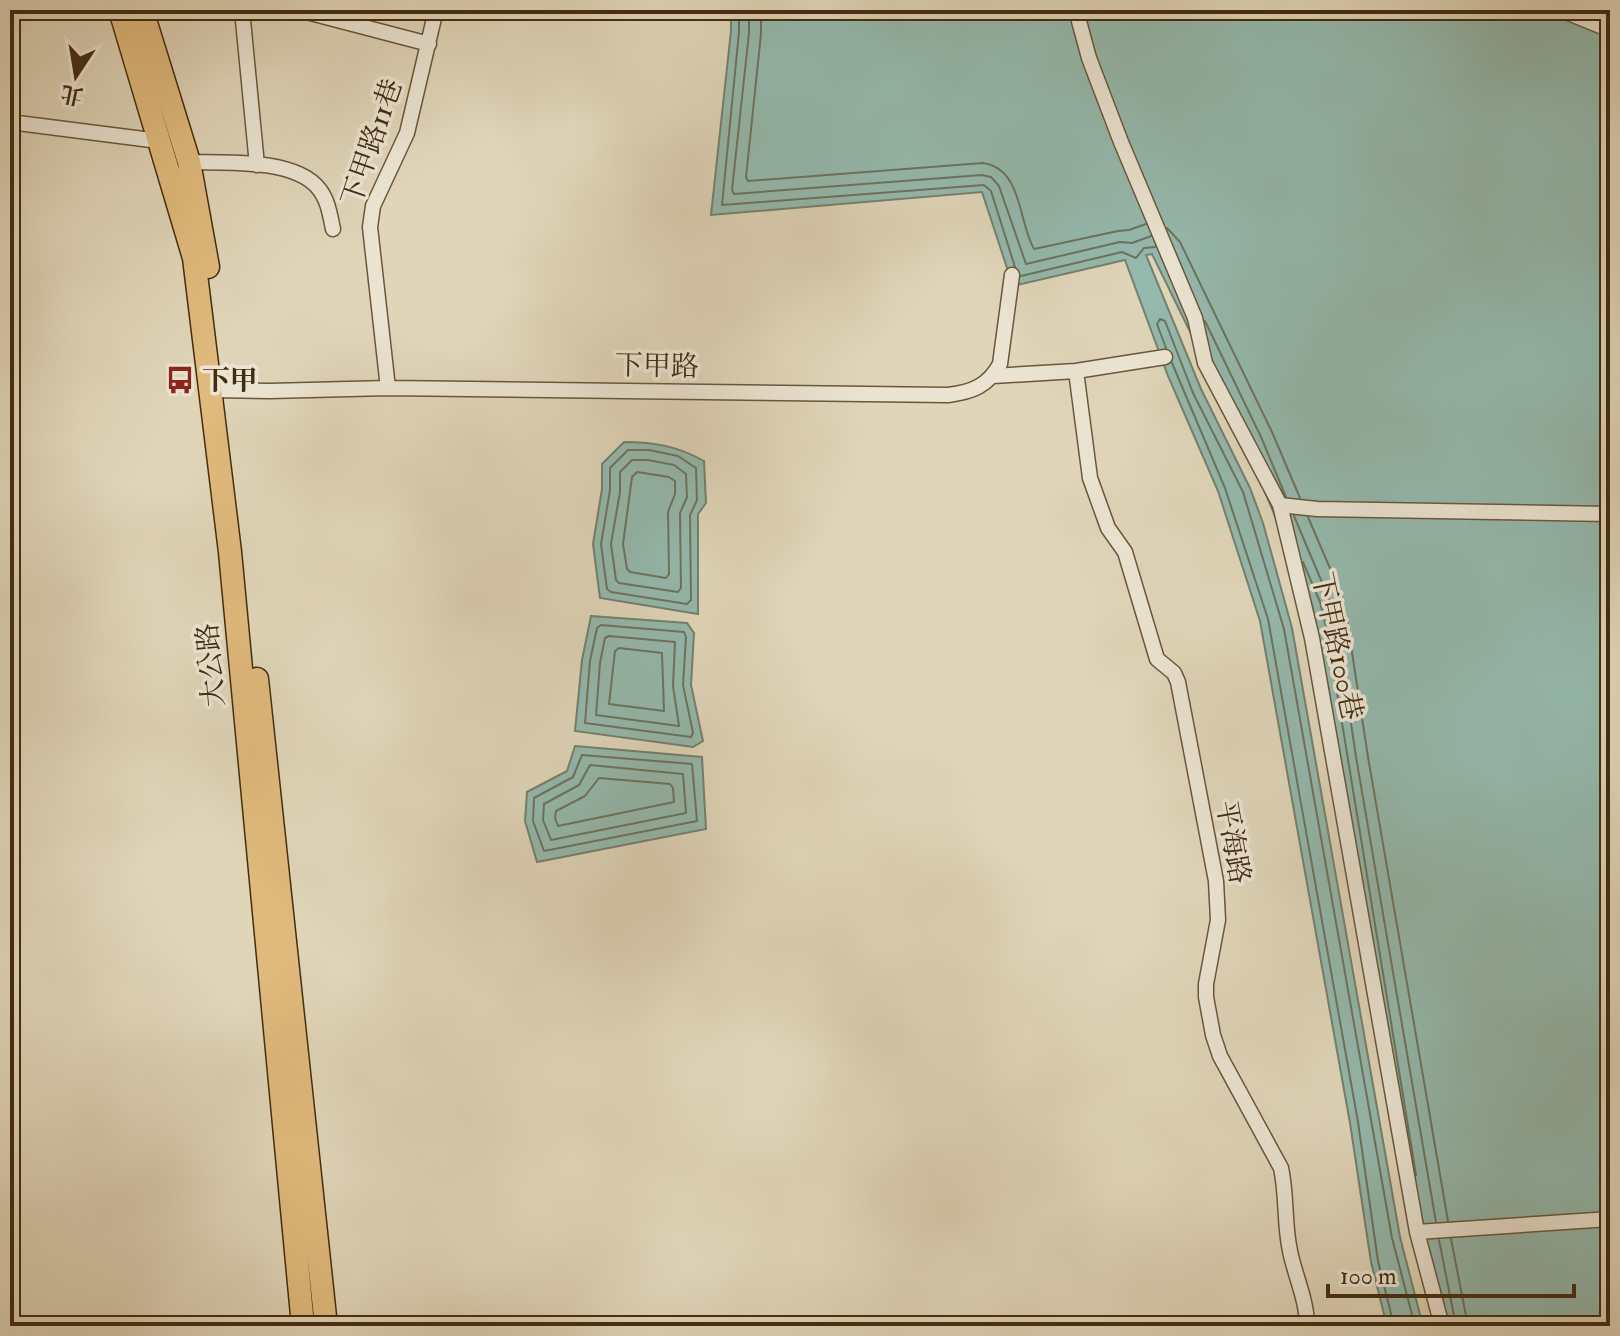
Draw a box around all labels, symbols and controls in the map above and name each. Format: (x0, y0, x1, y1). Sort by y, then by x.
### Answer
north arrow (36, 36, 116, 116)
street label: 下甲路11巷 (334, 74, 410, 211)
text: 北 (58, 79, 86, 111)
street label: 下甲路 (615, 348, 699, 385)
place label: 下甲 (202, 364, 258, 399)
bus stop icon: 下甲 (165, 365, 195, 395)
street label: 下甲路100巷 (1304, 569, 1369, 724)
street label: 大公路 (190, 621, 233, 708)
street label: 平海路 (1208, 798, 1257, 887)
scale bar (1328, 1248, 1574, 1298)
text: 100 m (1340, 1261, 1397, 1292)

